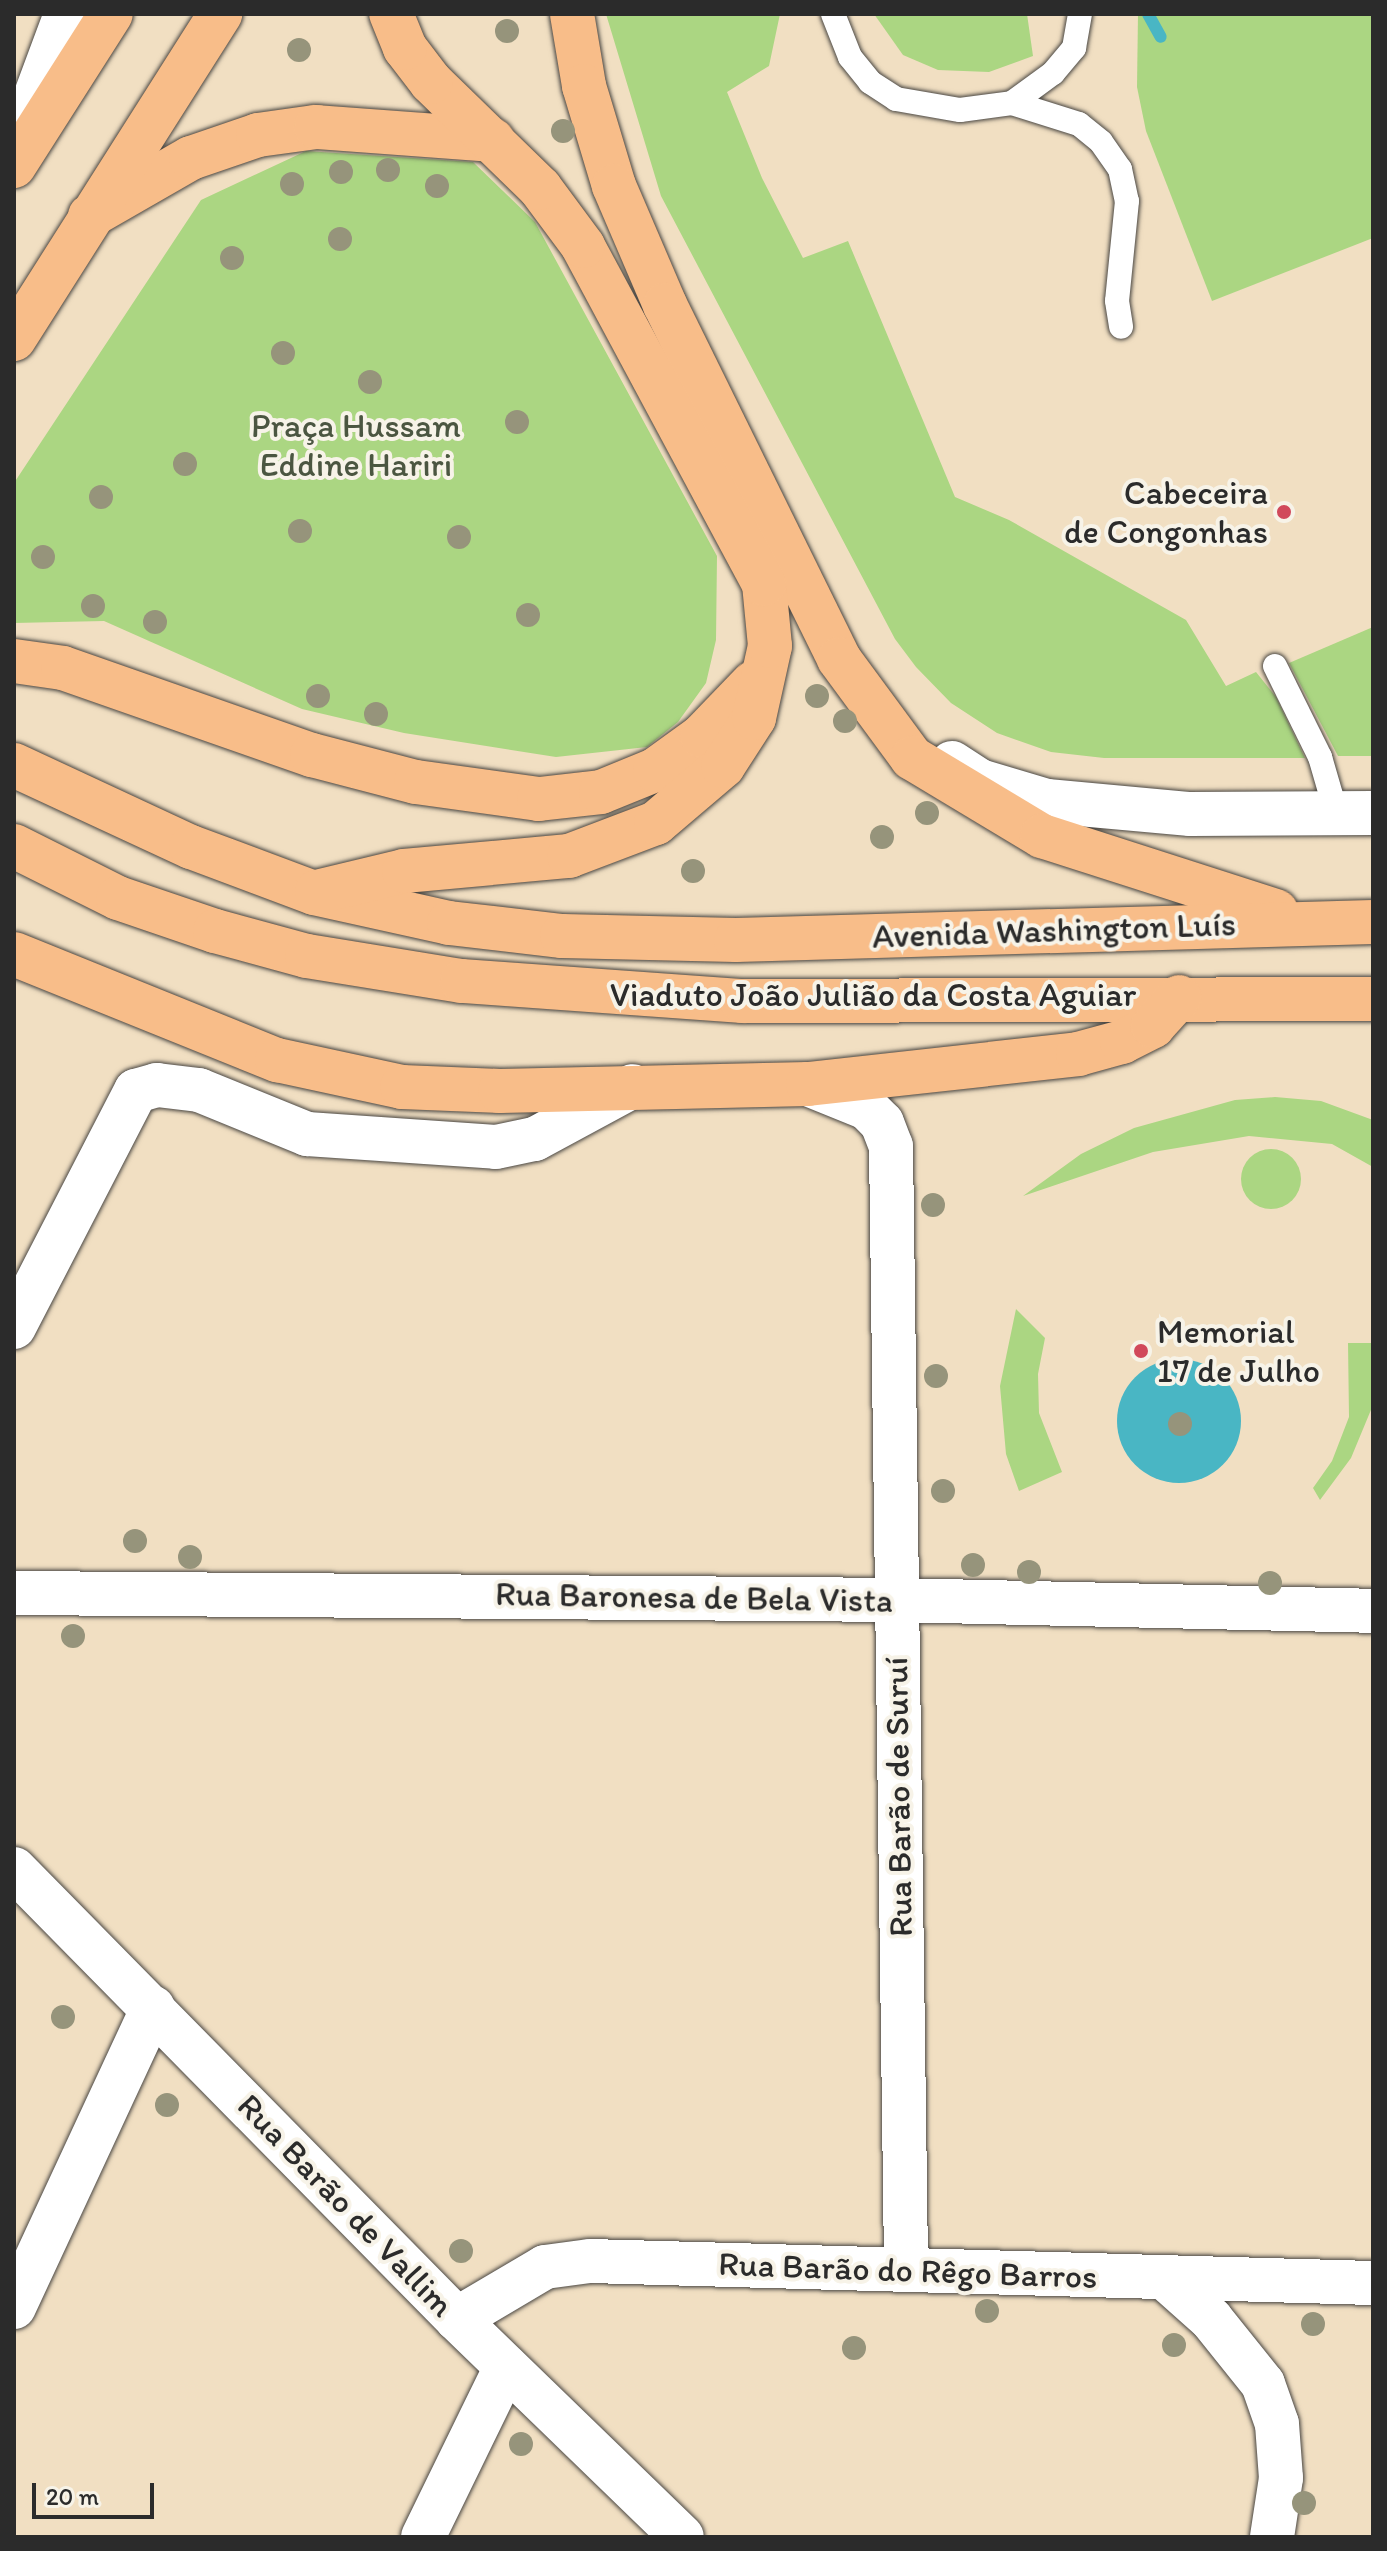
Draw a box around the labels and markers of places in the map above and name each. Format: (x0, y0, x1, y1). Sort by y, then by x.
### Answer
place label: Cabeceira de Congonhas (1062, 472, 1268, 552)
marker: Cabeceira de Congonhas (1275, 503, 1293, 521)
place label: Memorial 17 de Julho (1157, 1311, 1319, 1390)
marker: Memorial 17 de Julho (1132, 1342, 1150, 1360)

